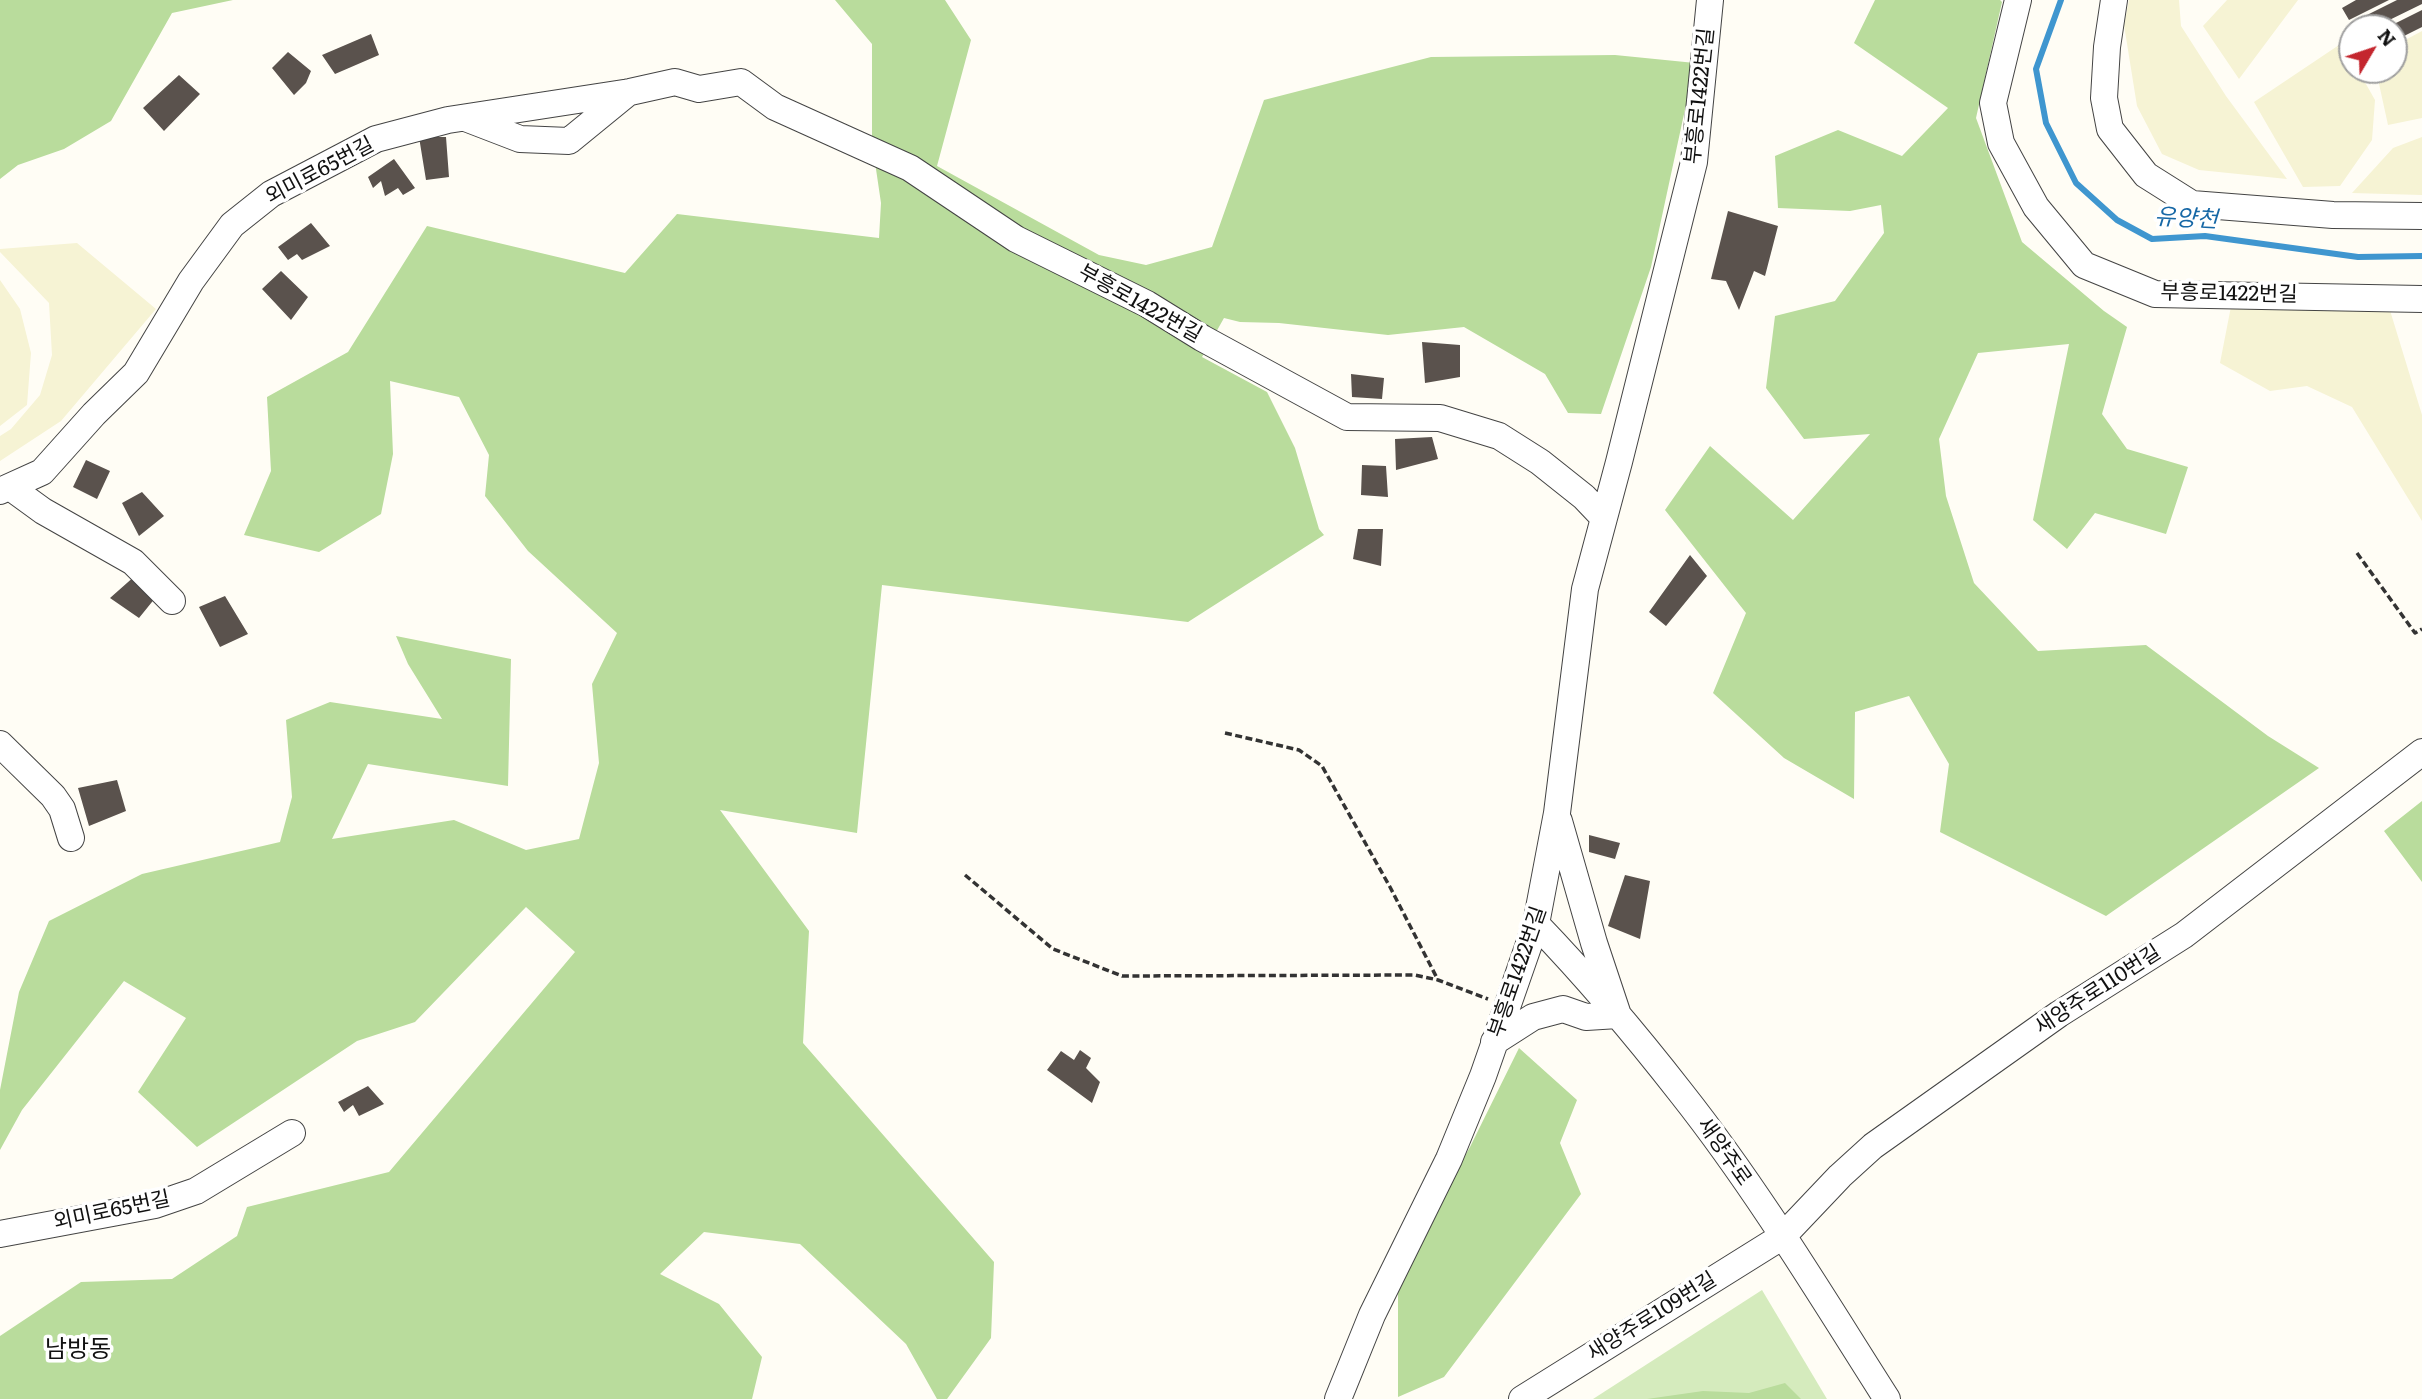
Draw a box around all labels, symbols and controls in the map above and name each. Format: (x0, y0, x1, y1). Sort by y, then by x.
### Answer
north arrow (2338, 14, 2408, 84)
text: N (2372, 22, 2404, 52)
street label: 부흥로1422번길 (1680, 26, 1720, 166)
street label: 외미로65번길 (262, 132, 378, 210)
water label: 유양천 (2154, 204, 2218, 234)
street label: 부흥로1422번길 (1074, 260, 1206, 348)
street label: 부흥로1422번길 (2160, 280, 2298, 308)
street label: 부흥로1422번길 (1484, 903, 1552, 1041)
street label: 새양주로110번길 (2030, 940, 2166, 1040)
street label: 새양주로 (1692, 1113, 1756, 1191)
street label: 외미로65번길 (51, 1186, 173, 1236)
street label: 새양주로109번길 (1583, 1267, 1721, 1367)
district label: 남방동 (45, 1336, 111, 1364)

